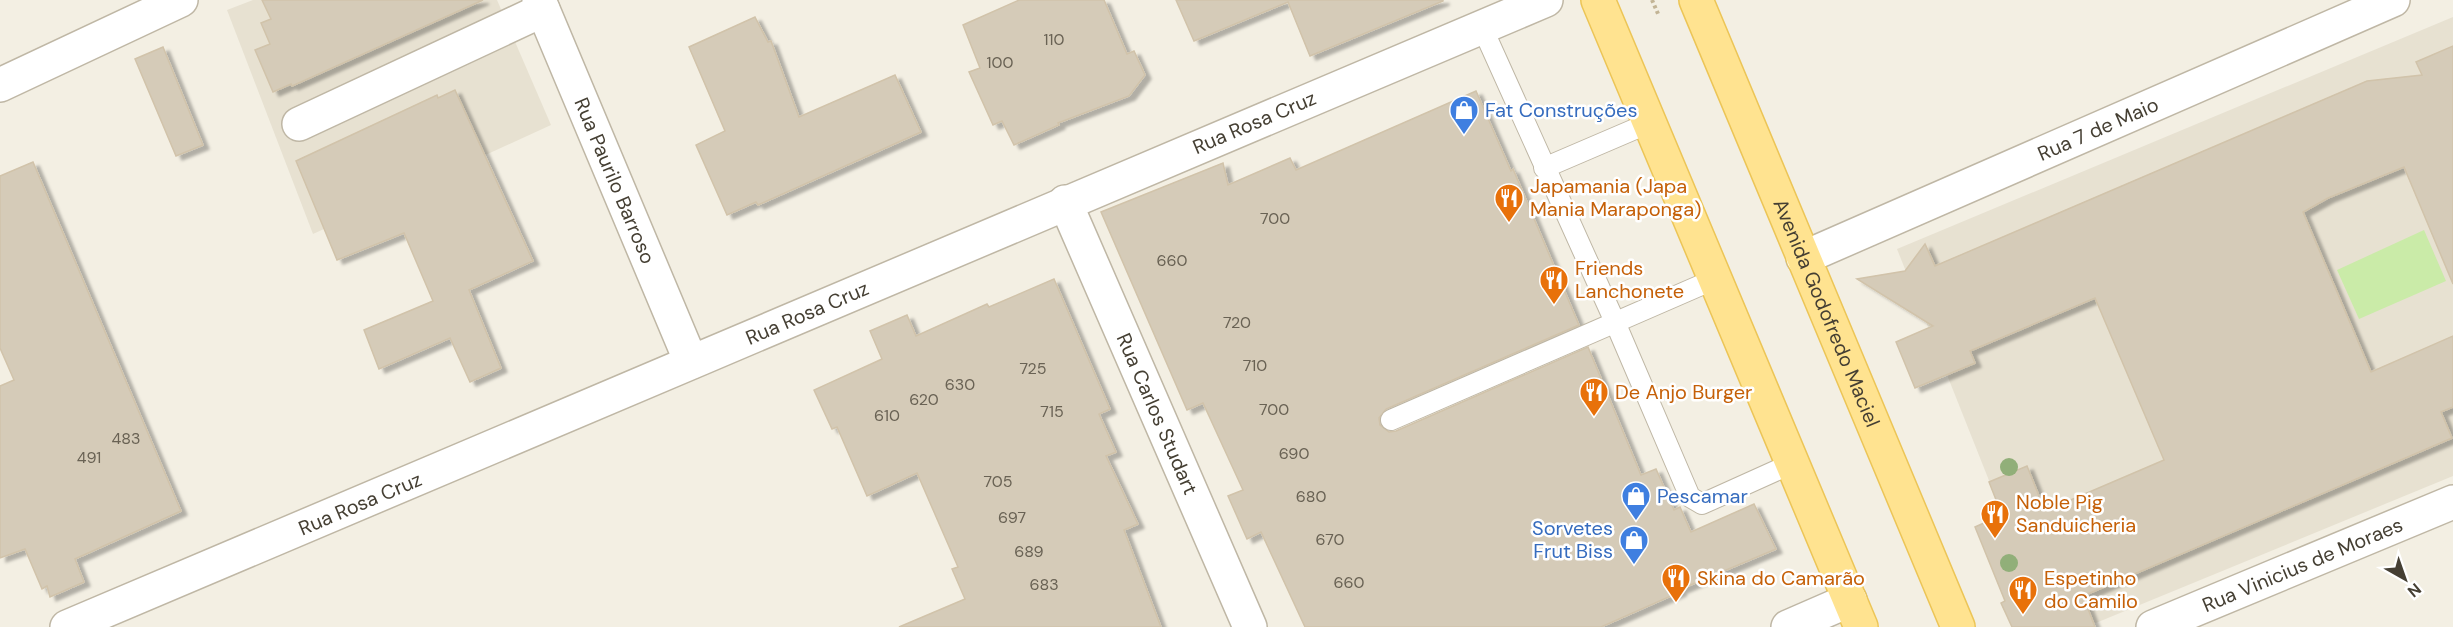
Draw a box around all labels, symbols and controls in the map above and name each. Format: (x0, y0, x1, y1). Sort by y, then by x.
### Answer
house number: 110 (1044, 29, 1065, 50)
house number: 100 (987, 52, 1013, 73)
street label: Rua Rosa Cruz (1189, 85, 1320, 160)
street label: Rua 7 de Maio (2034, 91, 2162, 167)
street label: Rua Paurilo Barroso (568, 94, 661, 268)
shop icon: Fat Construções (1448, 94, 1480, 136)
place label: Fat Construções (1485, 97, 1637, 123)
place label: Japamania (Japa Mania Maraponga) (1530, 173, 1702, 222)
restaurant icon: Japamania (Japa Mania Maraponga) (1493, 182, 1525, 224)
street label: Avenida Godofredo Maciel (1767, 195, 1886, 431)
house number: 700 (1260, 208, 1290, 229)
house number: 660 (1156, 250, 1188, 271)
place label: Friends Lanchonete (1575, 255, 1684, 304)
restaurant icon: Friends Lanchonete (1538, 264, 1570, 306)
street label: Rua Rosa Cruz (742, 275, 873, 351)
house number: 720 (1223, 312, 1251, 333)
street label: Rua Carlos Studart (1111, 329, 1204, 499)
house number: 710 (1243, 355, 1267, 376)
house number: 725 (1019, 358, 1047, 379)
house number: 630 (945, 374, 975, 395)
restaurant icon: De Anjo Burger (1578, 376, 1610, 418)
place label: De Anjo Burger (1615, 379, 1752, 405)
house number: 620 (909, 389, 939, 410)
house number: 700 (1259, 399, 1289, 420)
house number: 715 (1040, 401, 1064, 422)
house number: 610 (874, 405, 900, 426)
house number: 483 (112, 428, 140, 449)
house number: 690 (1279, 443, 1309, 464)
house number: 491 (77, 447, 101, 468)
street label: Rua Rosa Cruz (295, 466, 426, 541)
house number: 705 (983, 471, 1013, 492)
shop icon: Pescamar (1620, 480, 1652, 522)
place label: Pescamar (1657, 483, 1748, 509)
house number: 680 (1296, 486, 1326, 507)
place label: Noble Pig Sanduicheria (2016, 489, 2136, 538)
restaurant icon: Noble Pig Sanduicheria (1979, 498, 2011, 540)
house number: 697 (998, 507, 1026, 528)
street label: Rua Vinicius de Moraes (2198, 511, 2407, 618)
place label: Sorvetes Frut Biss (1532, 515, 1613, 564)
shop icon: Sorvetes Frut Biss (1618, 524, 1650, 566)
house number: 670 (1316, 529, 1344, 550)
house number: 689 (1014, 541, 1044, 562)
north arrow (2375, 549, 2435, 609)
restaurant icon: Skina do Camarão (1660, 562, 1692, 604)
place label: Skina do Camarão (1697, 565, 1865, 591)
place label: Espetinho do Camilo (2044, 565, 2138, 614)
house number: 660 (1333, 572, 1365, 593)
house number: 683 (1029, 574, 1059, 595)
restaurant icon: Espetinho do Camilo (2007, 574, 2039, 616)
text: N (2403, 578, 2426, 602)

